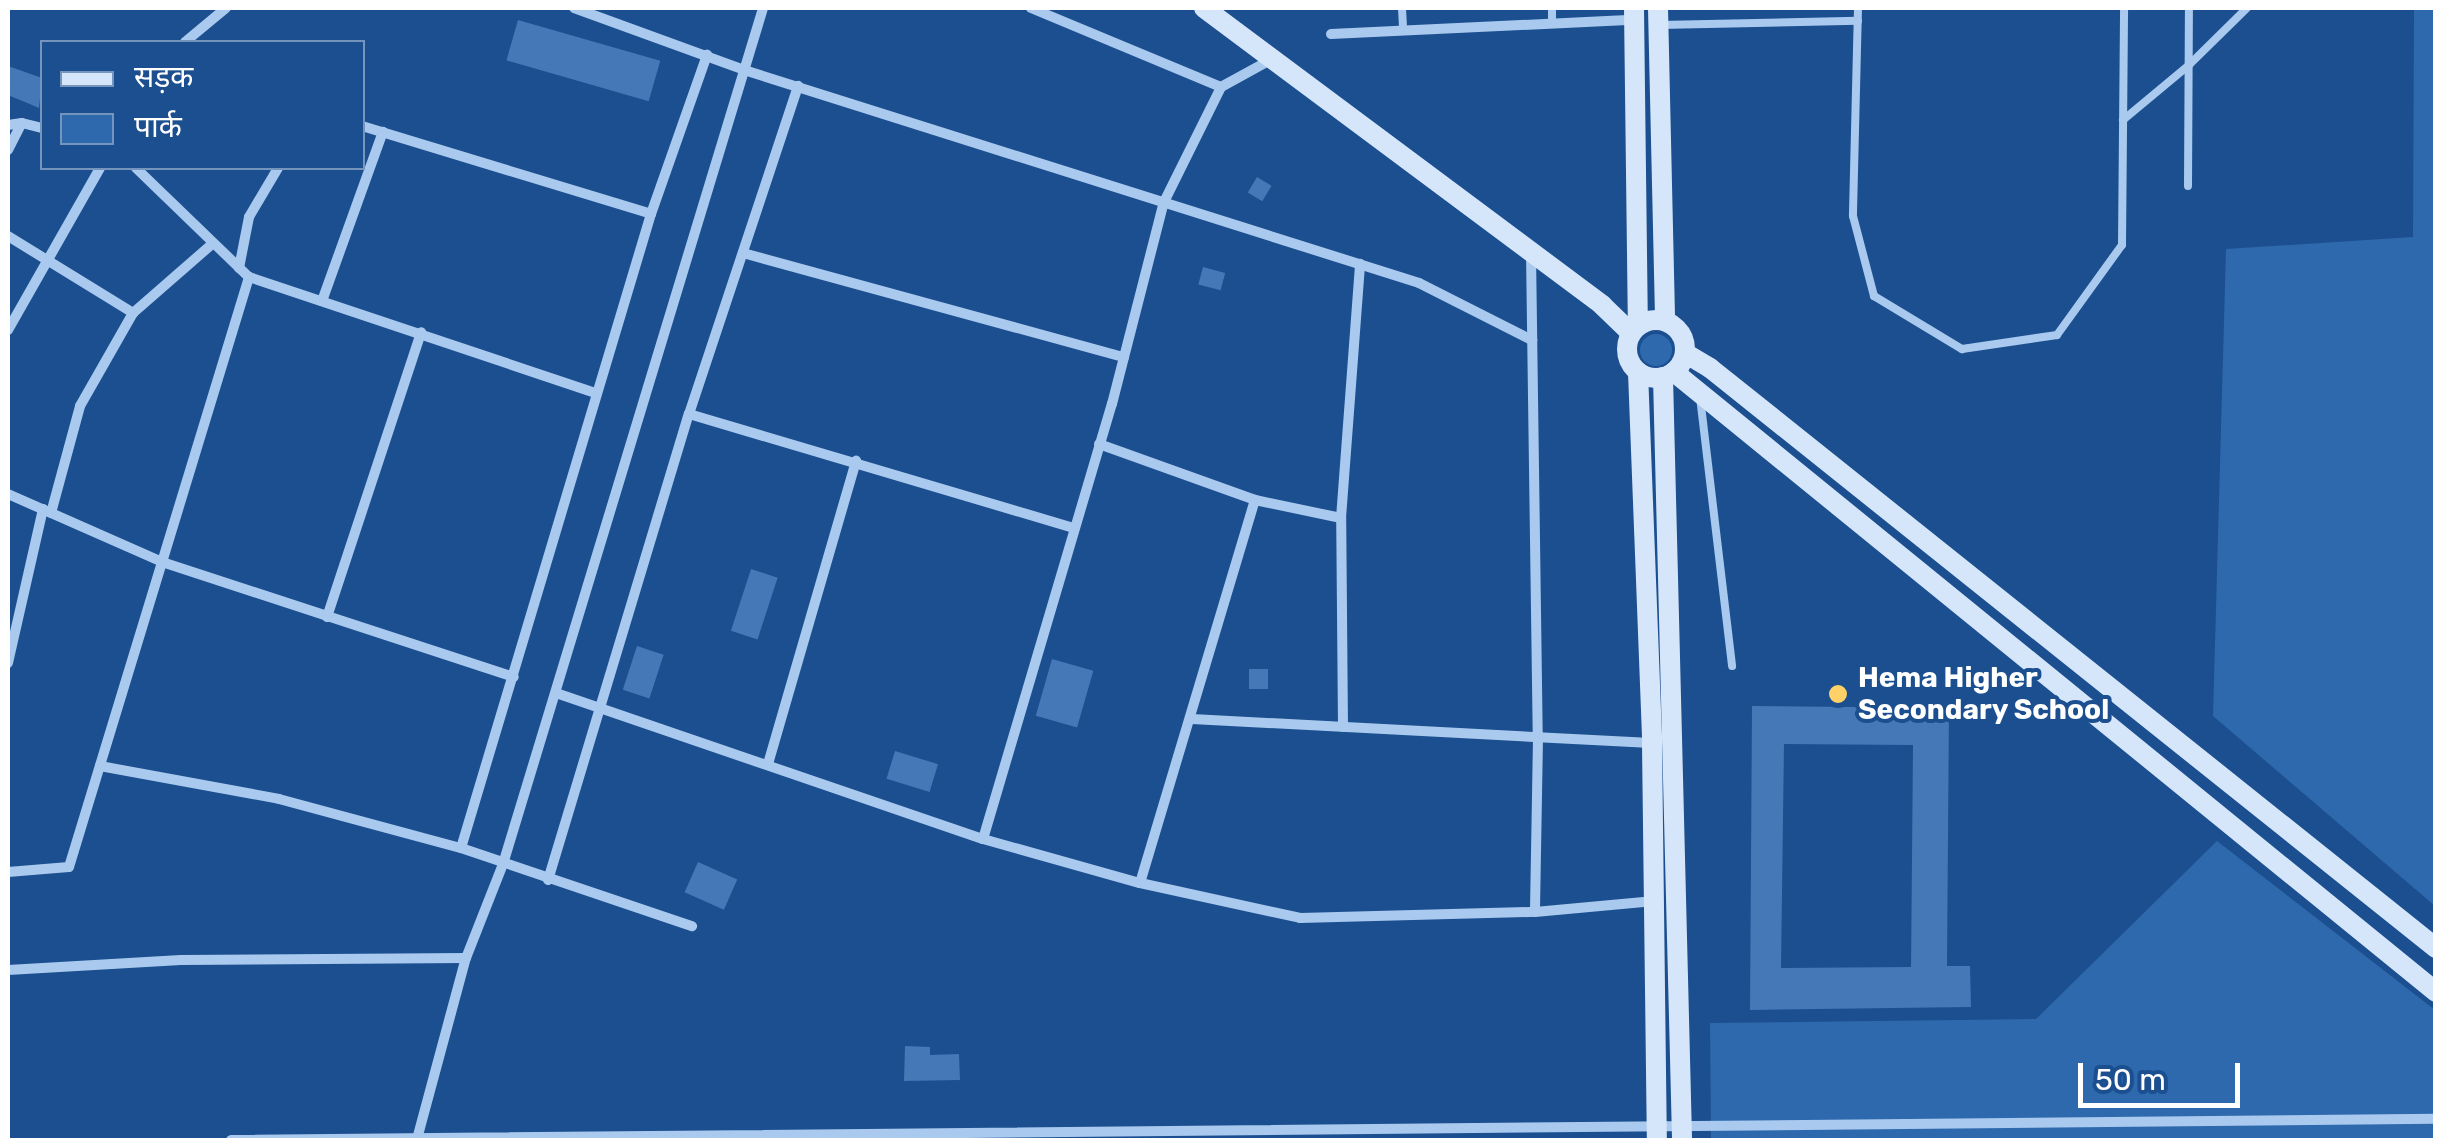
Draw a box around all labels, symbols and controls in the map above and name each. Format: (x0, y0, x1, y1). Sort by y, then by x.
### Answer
legend (40, 40, 365, 170)
text: सड़क (134, 59, 193, 95)
text: पार्क (134, 109, 182, 145)
place label: Hema Higher Secondary School (1858, 661, 2110, 727)
marker: Hema Higher Secondary School (1827, 683, 1849, 705)
scale bar (2083, 1043, 2246, 1105)
text: 50 m (2095, 1062, 2166, 1098)

